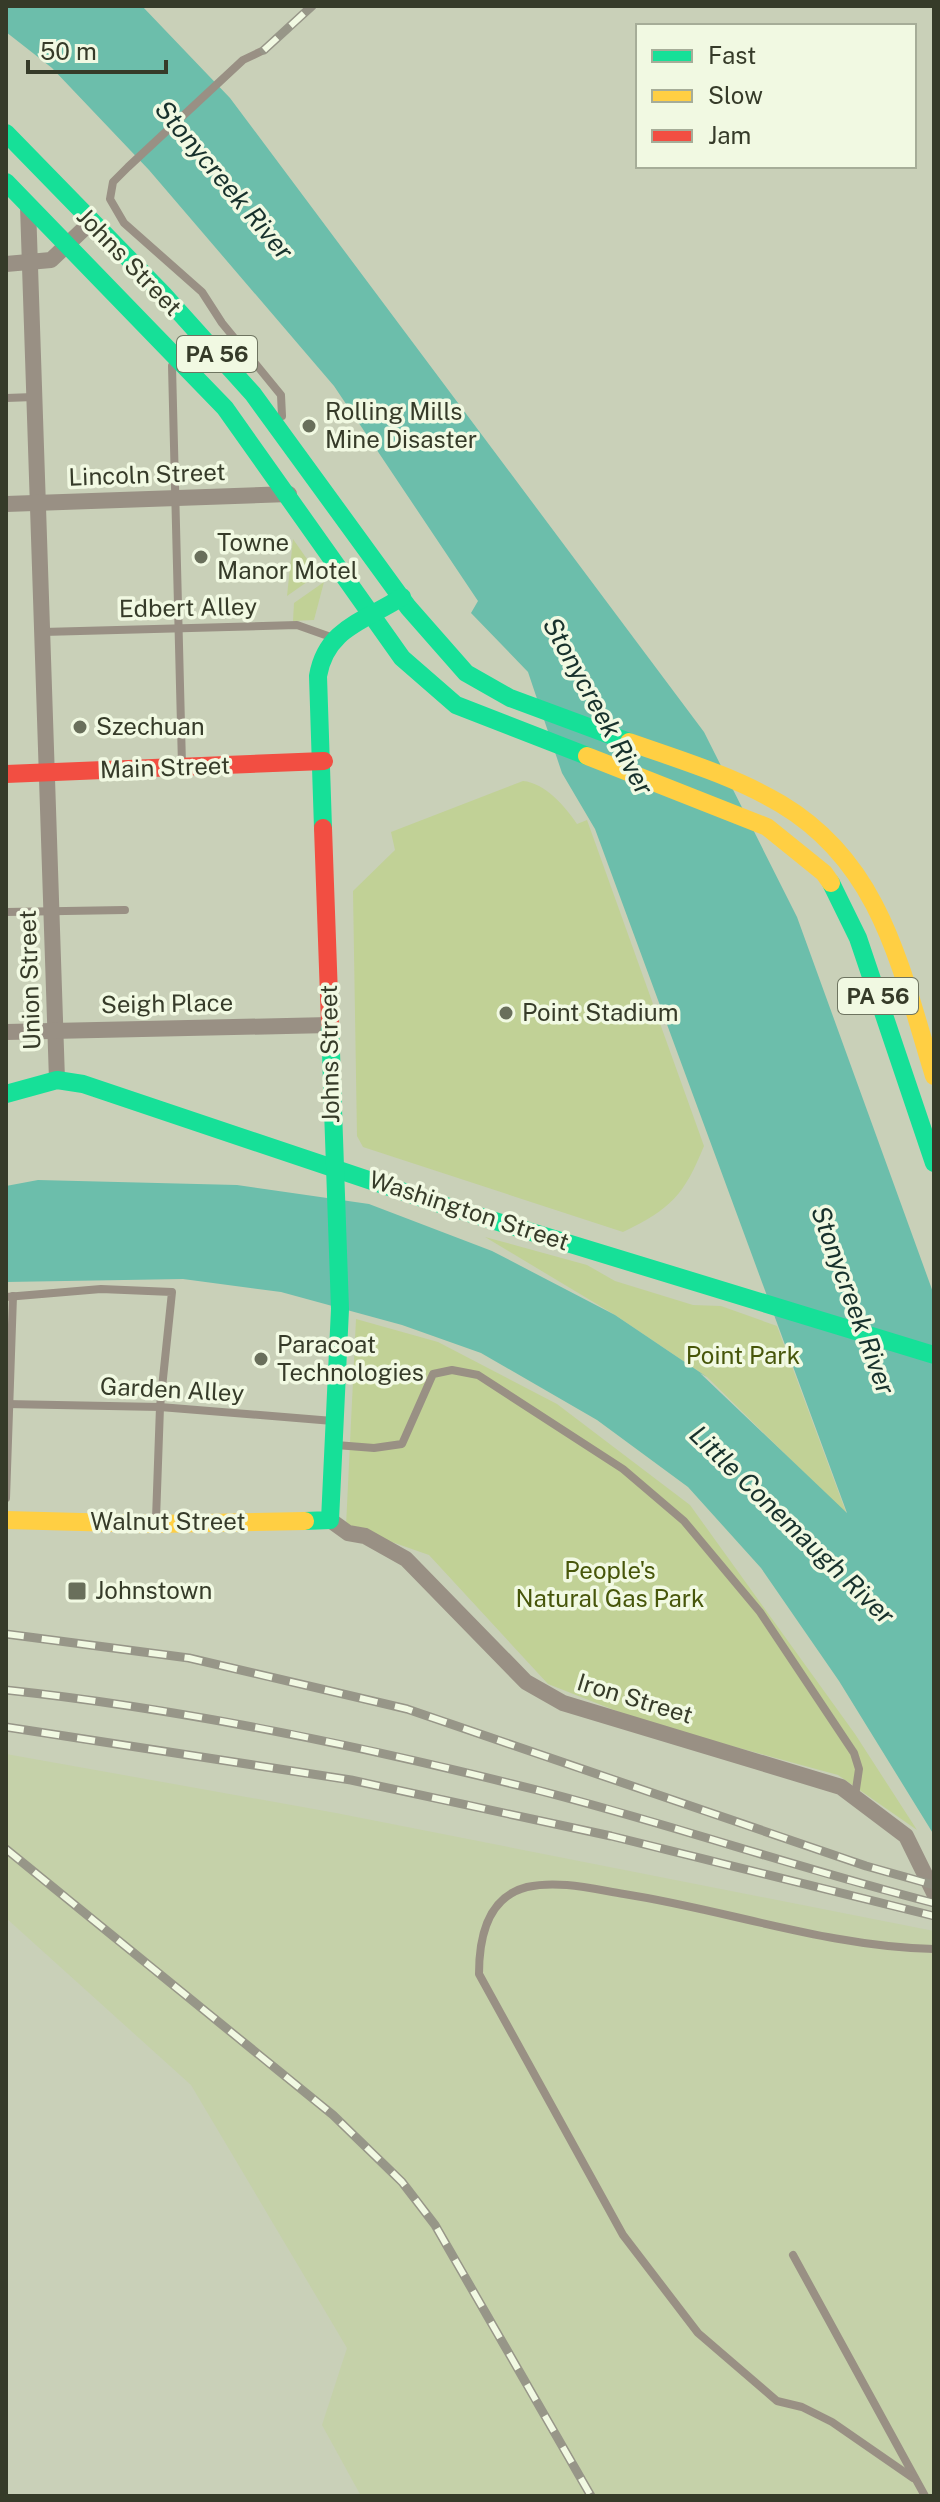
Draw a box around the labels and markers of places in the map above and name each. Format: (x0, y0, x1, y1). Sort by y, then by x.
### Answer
place label: Rolling Mills Mine Disaster (325, 397, 477, 453)
marker: Rolling Mills Mine Disaster (300, 417, 318, 435)
place label: Towne Manor Motel (217, 528, 358, 584)
marker: Towne Manor Motel (192, 548, 210, 566)
place label: Szechuan (96, 712, 205, 740)
marker: Szechuan (71, 718, 89, 736)
place label: Point Stadium (522, 998, 679, 1026)
marker: Point Stadium (497, 1004, 515, 1022)
place label: Paracoat Technologies (277, 1330, 424, 1386)
marker: Paracoat Technologies (252, 1350, 270, 1368)
place label: Johnstown (95, 1576, 212, 1604)
marker: Johnstown (66, 1580, 88, 1602)

